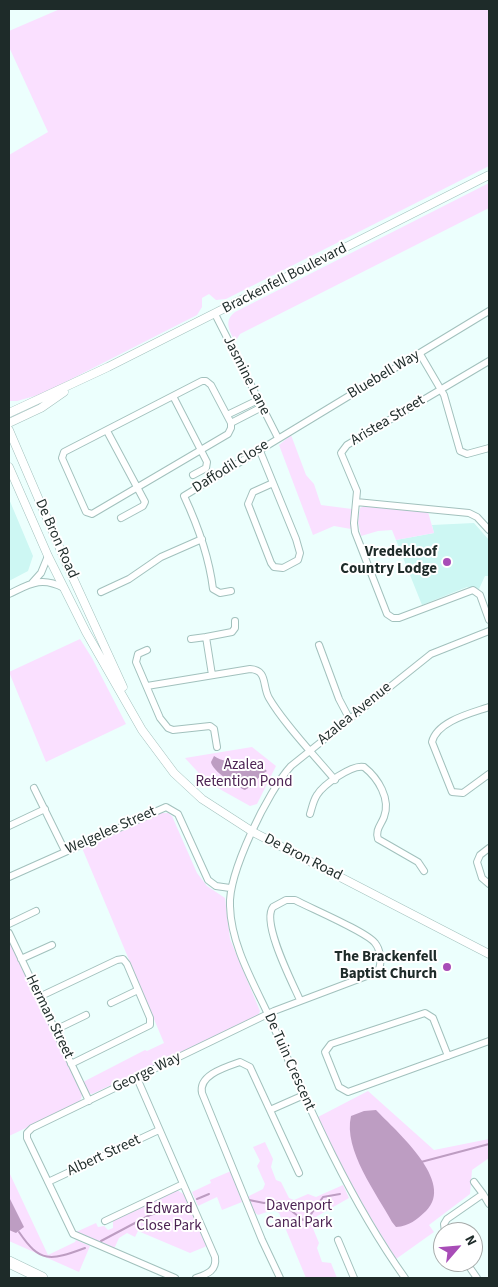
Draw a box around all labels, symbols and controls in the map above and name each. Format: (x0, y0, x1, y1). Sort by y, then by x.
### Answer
street label: Brackenfell Boulevard (220, 240, 350, 318)
street label: Jasmine Lane (218, 333, 274, 419)
street label: Bluebell Way (345, 346, 423, 404)
street label: Aristea Street (348, 392, 428, 450)
street label: Daffodil Close (190, 436, 272, 498)
street label: De Bron Road (30, 496, 82, 582)
place label: Vredekloof Country Lodge (340, 544, 437, 579)
marker: Vredekloof Country Lodge (441, 556, 453, 568)
street label: Azalea Avenue (315, 679, 395, 749)
park label: Azalea Retention Pond (195, 757, 293, 792)
street label: Welgelee Street (63, 803, 159, 859)
street label: De Bron Road (261, 831, 345, 885)
place label: The Brackenfell Baptist Church (334, 949, 437, 984)
marker: The Brackenfell Baptist Church (441, 961, 453, 973)
street label: Herman Street (21, 972, 77, 1062)
street label: De Tuin Crescent (259, 1011, 319, 1113)
street label: George Way (110, 1049, 184, 1097)
street label: Albert Street (65, 1131, 143, 1181)
park label: Davenport Canal Park (266, 1198, 332, 1233)
park label: Edward Close Park (136, 1201, 202, 1236)
north arrow (433, 1222, 483, 1272)
text: N (459, 1232, 481, 1249)

